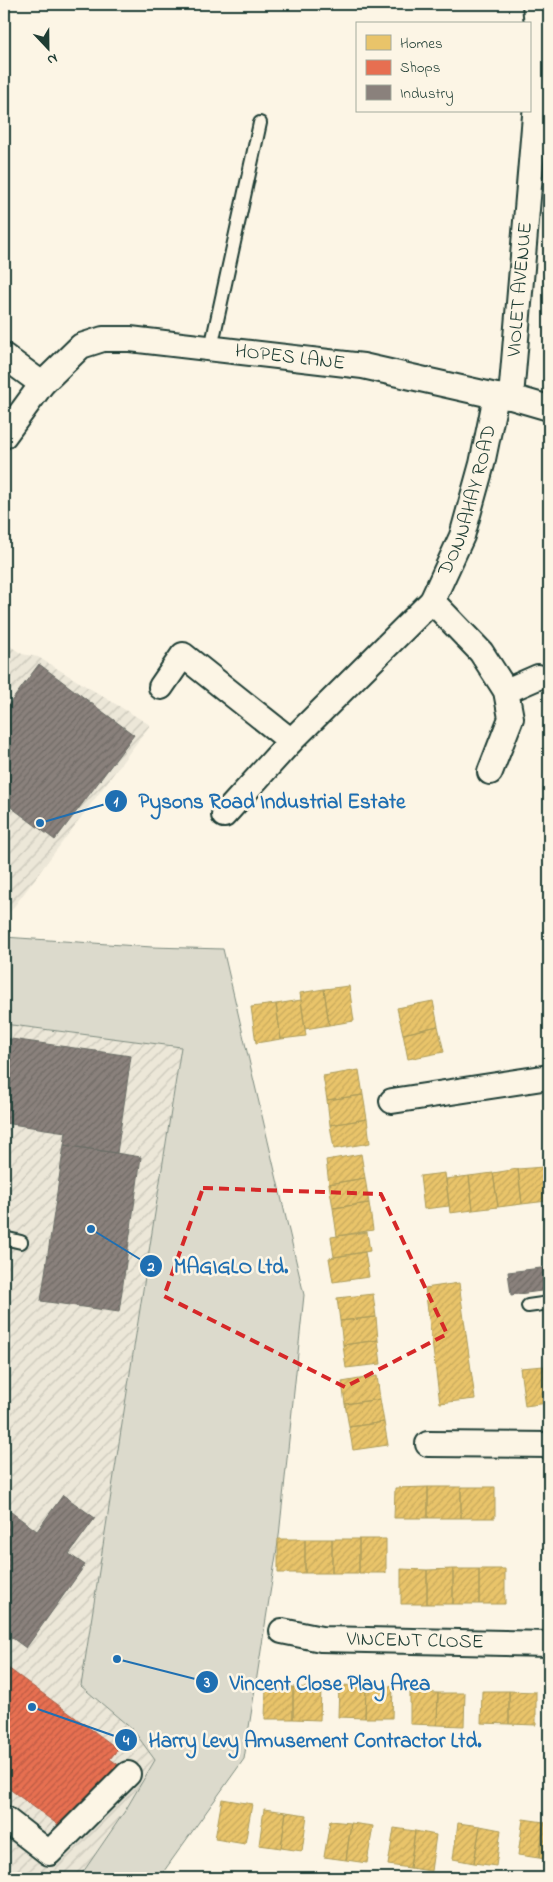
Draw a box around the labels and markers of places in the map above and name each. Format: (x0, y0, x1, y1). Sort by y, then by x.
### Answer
callout: Pysons Road Industrial Estate (104, 783, 416, 819)
callout: MAGIGLO Ltd. (138, 1248, 298, 1284)
callout: Vincent Close Play Area (195, 1664, 440, 1700)
callout: Harry Levy Amusement Contractor Ltd. (114, 1722, 492, 1758)

